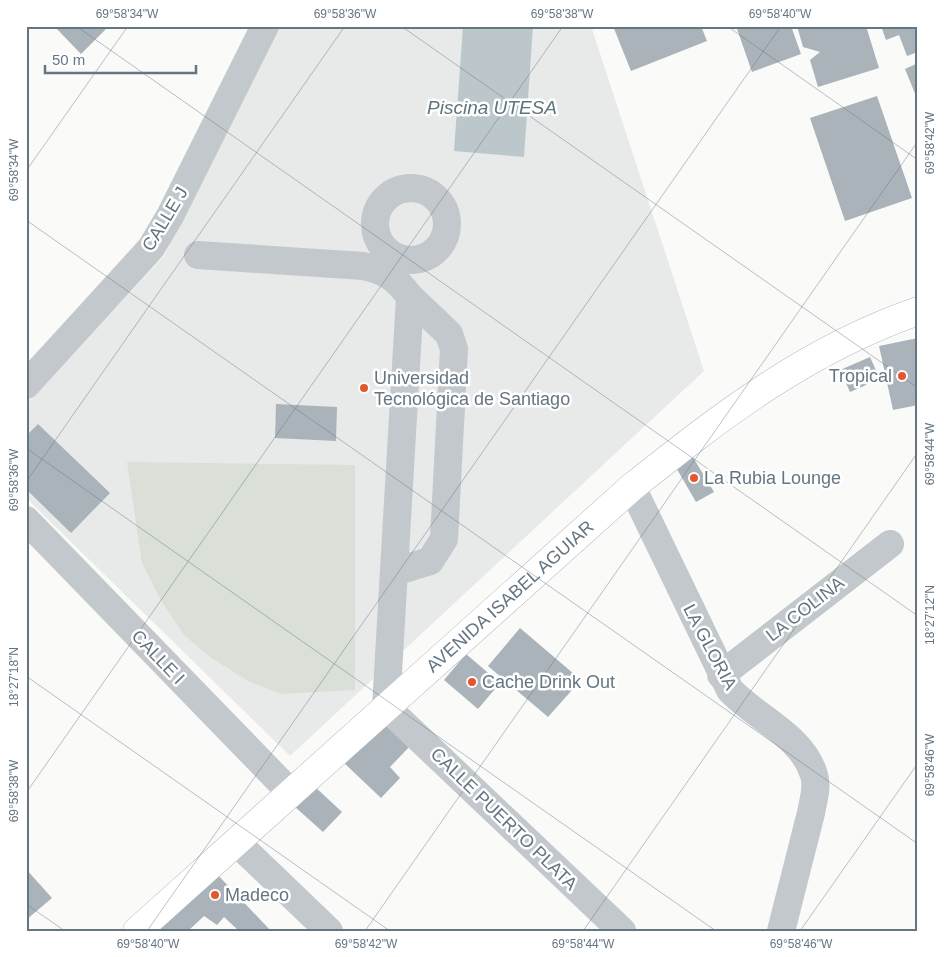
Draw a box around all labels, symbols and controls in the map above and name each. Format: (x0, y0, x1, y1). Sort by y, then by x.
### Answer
text: 69°58'34"W (96, 7, 159, 21)
text: 69°58'36"W (314, 7, 377, 21)
text: 69°58'38"W (531, 7, 594, 21)
text: 69°58'40"W (749, 7, 812, 21)
scale bar (45, 42, 196, 74)
text: 50 m (52, 51, 85, 68)
water label: Piscina UTESA (427, 97, 557, 118)
text: 69°58'42"W (923, 111, 937, 174)
text: 69°58'34"W (7, 138, 21, 201)
street label: CALLE J (138, 183, 192, 255)
place label: Tropical (829, 366, 892, 386)
place label: Universidad Tecnológica de Santiago (374, 368, 570, 409)
marker: Tropical (896, 370, 908, 382)
marker: Universidad Tecnológica de Santiago (358, 382, 370, 394)
text: 69°58'44"W (923, 422, 937, 485)
text: 69°58'36"W (7, 448, 21, 511)
place label: La Rubia Lounge (704, 468, 841, 488)
marker: La Rubia Lounge (688, 472, 700, 484)
street label: AVENIDA ISABEL AGUIAR (422, 516, 597, 676)
street label: LA COLINA (762, 572, 848, 646)
text: 18°27'12"N (923, 585, 937, 645)
street label: LA GLORIA (679, 601, 741, 693)
street label: CALLE I (128, 626, 188, 688)
text: 18°27'18"N (7, 647, 21, 707)
place label: Cache Drink Out (482, 672, 615, 692)
marker: Cache Drink Out (466, 676, 478, 688)
text: 69°58'46"W (923, 733, 937, 796)
street label: CALLE PUERTO PLATA (427, 744, 581, 894)
text: 69°58'38"W (7, 759, 21, 822)
place label: Madeco (225, 885, 289, 905)
marker: Madeco (209, 889, 221, 901)
text: 69°58'40"W (117, 937, 180, 951)
text: 69°58'42"W (335, 937, 398, 951)
text: 69°58'44"W (552, 937, 615, 951)
text: 69°58'46"W (770, 937, 833, 951)

